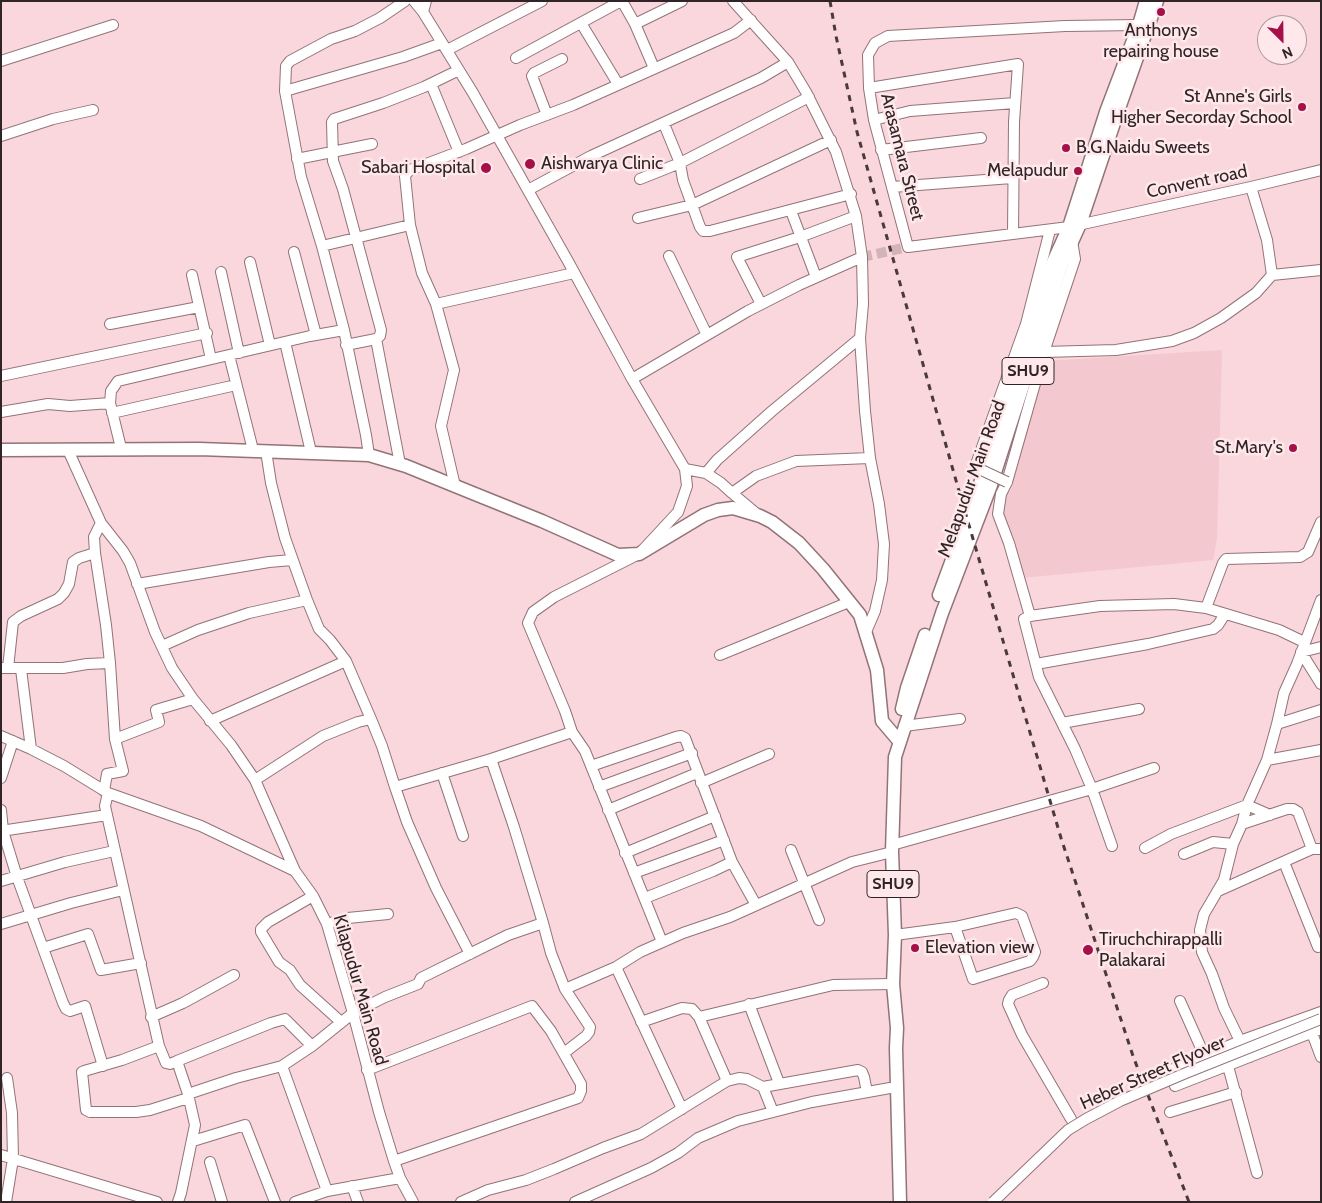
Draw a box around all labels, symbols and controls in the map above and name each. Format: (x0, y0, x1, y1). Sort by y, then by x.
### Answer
marker: Anthonys repairing house (1155, 6, 1167, 18)
north arrow (1257, 15, 1307, 65)
place label: Anthonys repairing house (1103, 20, 1219, 62)
text: N (1279, 43, 1296, 63)
place label: St Anne's Girls Higher Secorday School (1111, 86, 1292, 128)
street label: Arasamara Street (876, 91, 928, 223)
marker: St Anne's Girls Higher Secorday School (1296, 101, 1308, 113)
place label: B.G.Naidu Sweets (1076, 137, 1210, 159)
marker: B.G.Naidu Sweets (1060, 142, 1072, 154)
place label: Aishwarya Clinic (541, 153, 663, 175)
place label: Sabari Hospital (361, 157, 475, 179)
marker: Aishwarya Clinic (523, 157, 537, 171)
place label: Melapudur (987, 160, 1068, 182)
marker: Sabari Hospital (479, 161, 493, 175)
street label: Convent road (1145, 161, 1249, 203)
marker: Melapudur (1072, 165, 1084, 177)
road number: SHU9 (1002, 358, 1054, 384)
street label: Melapudur Main Road (934, 398, 1010, 560)
place label: St.Mary's (1215, 437, 1283, 459)
marker: St.Mary's (1287, 442, 1299, 454)
road number: SHU9 (867, 871, 919, 898)
street label: Kilapudur Main Road (328, 912, 392, 1068)
place label: Tiruchchirappalli Palakarai (1099, 929, 1222, 972)
place label: Elevation view (925, 937, 1034, 959)
marker: Elevation view (909, 942, 921, 954)
marker: Tiruchchirappalli Palakarai (1081, 943, 1095, 957)
street label: Heber Street Flyover (1077, 1031, 1229, 1115)

